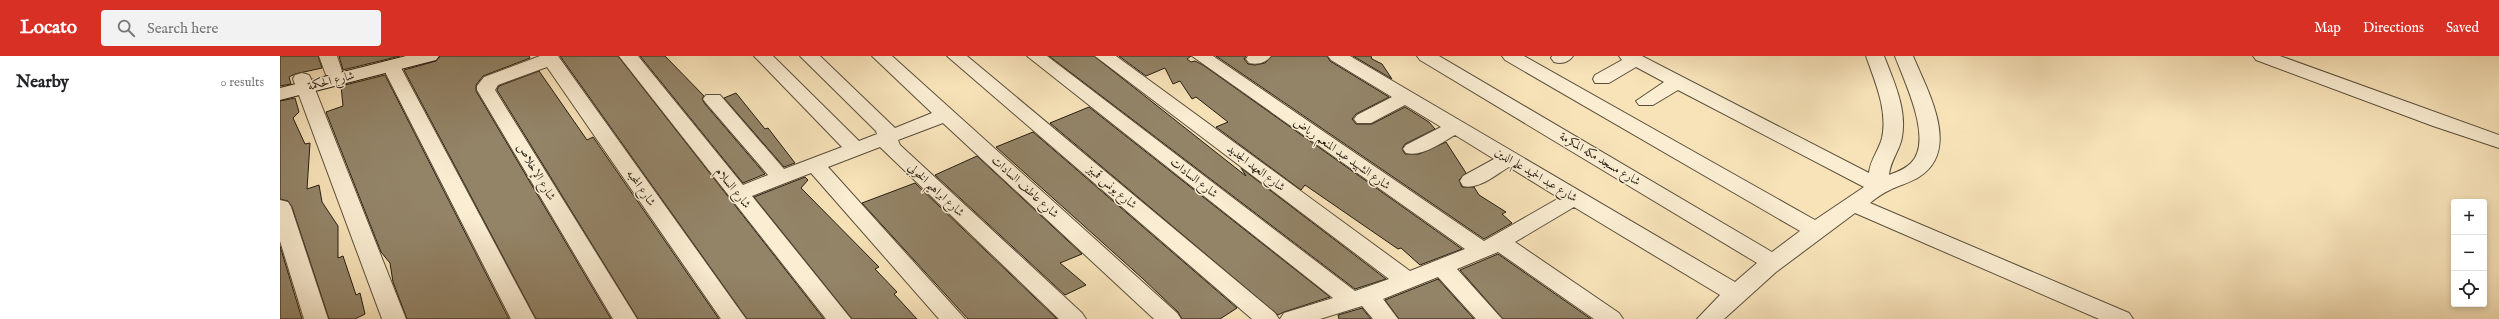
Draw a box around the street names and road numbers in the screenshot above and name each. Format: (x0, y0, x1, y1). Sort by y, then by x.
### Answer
street label: شارع الحكمة (306, 68, 357, 97)
street label: شارع الشهيد عبد المنعم رياض (1289, 115, 1394, 196)
street label: شارع مسجد مكه المكرمة (1555, 129, 1644, 192)
street label: شارع الإخلاص (511, 141, 559, 205)
street label: شارع العهد الجديد (1222, 141, 1288, 197)
street label: شارع عبد الحميد علم الدين (1490, 144, 1580, 209)
street label: شارع عاطف السادات (986, 153, 1062, 224)
street label: شارع السادات (1165, 155, 1221, 204)
street label: شارع ابراهيم الخولي (902, 160, 968, 223)
street label: شارع يونس قمبيز (1080, 160, 1140, 215)
street label: شارع السلام (710, 164, 754, 214)
street label: شارع المحبه (621, 167, 659, 211)

